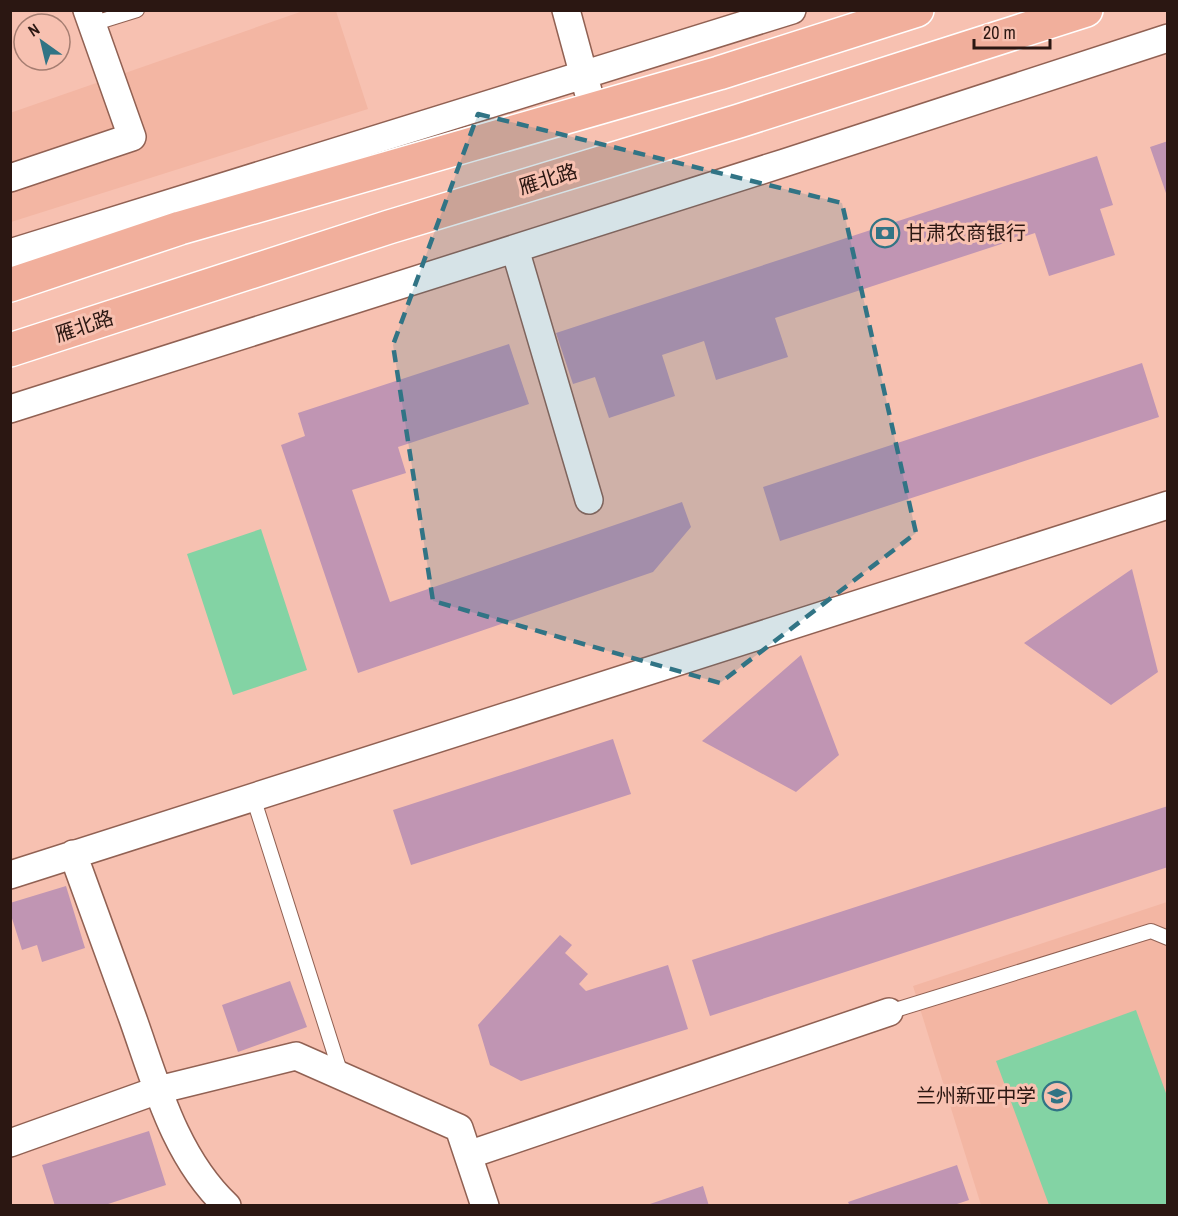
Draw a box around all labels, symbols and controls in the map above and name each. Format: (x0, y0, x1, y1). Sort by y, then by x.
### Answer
north arrow (12, 12, 72, 72)
scale bar (974, 12, 1050, 50)
text: N (24, 18, 44, 41)
text: 20 m (983, 20, 1016, 45)
street label: 雁北路 (515, 157, 580, 200)
bank icon: 甘肃农商银行 (869, 217, 901, 249)
place label: 甘肃农商银行 (906, 219, 1026, 246)
street label: 雁北路 (51, 303, 117, 348)
school or university icon: 兰州新亚中学 (1041, 1080, 1073, 1112)
place label: 兰州新亚中学 (916, 1082, 1036, 1109)

